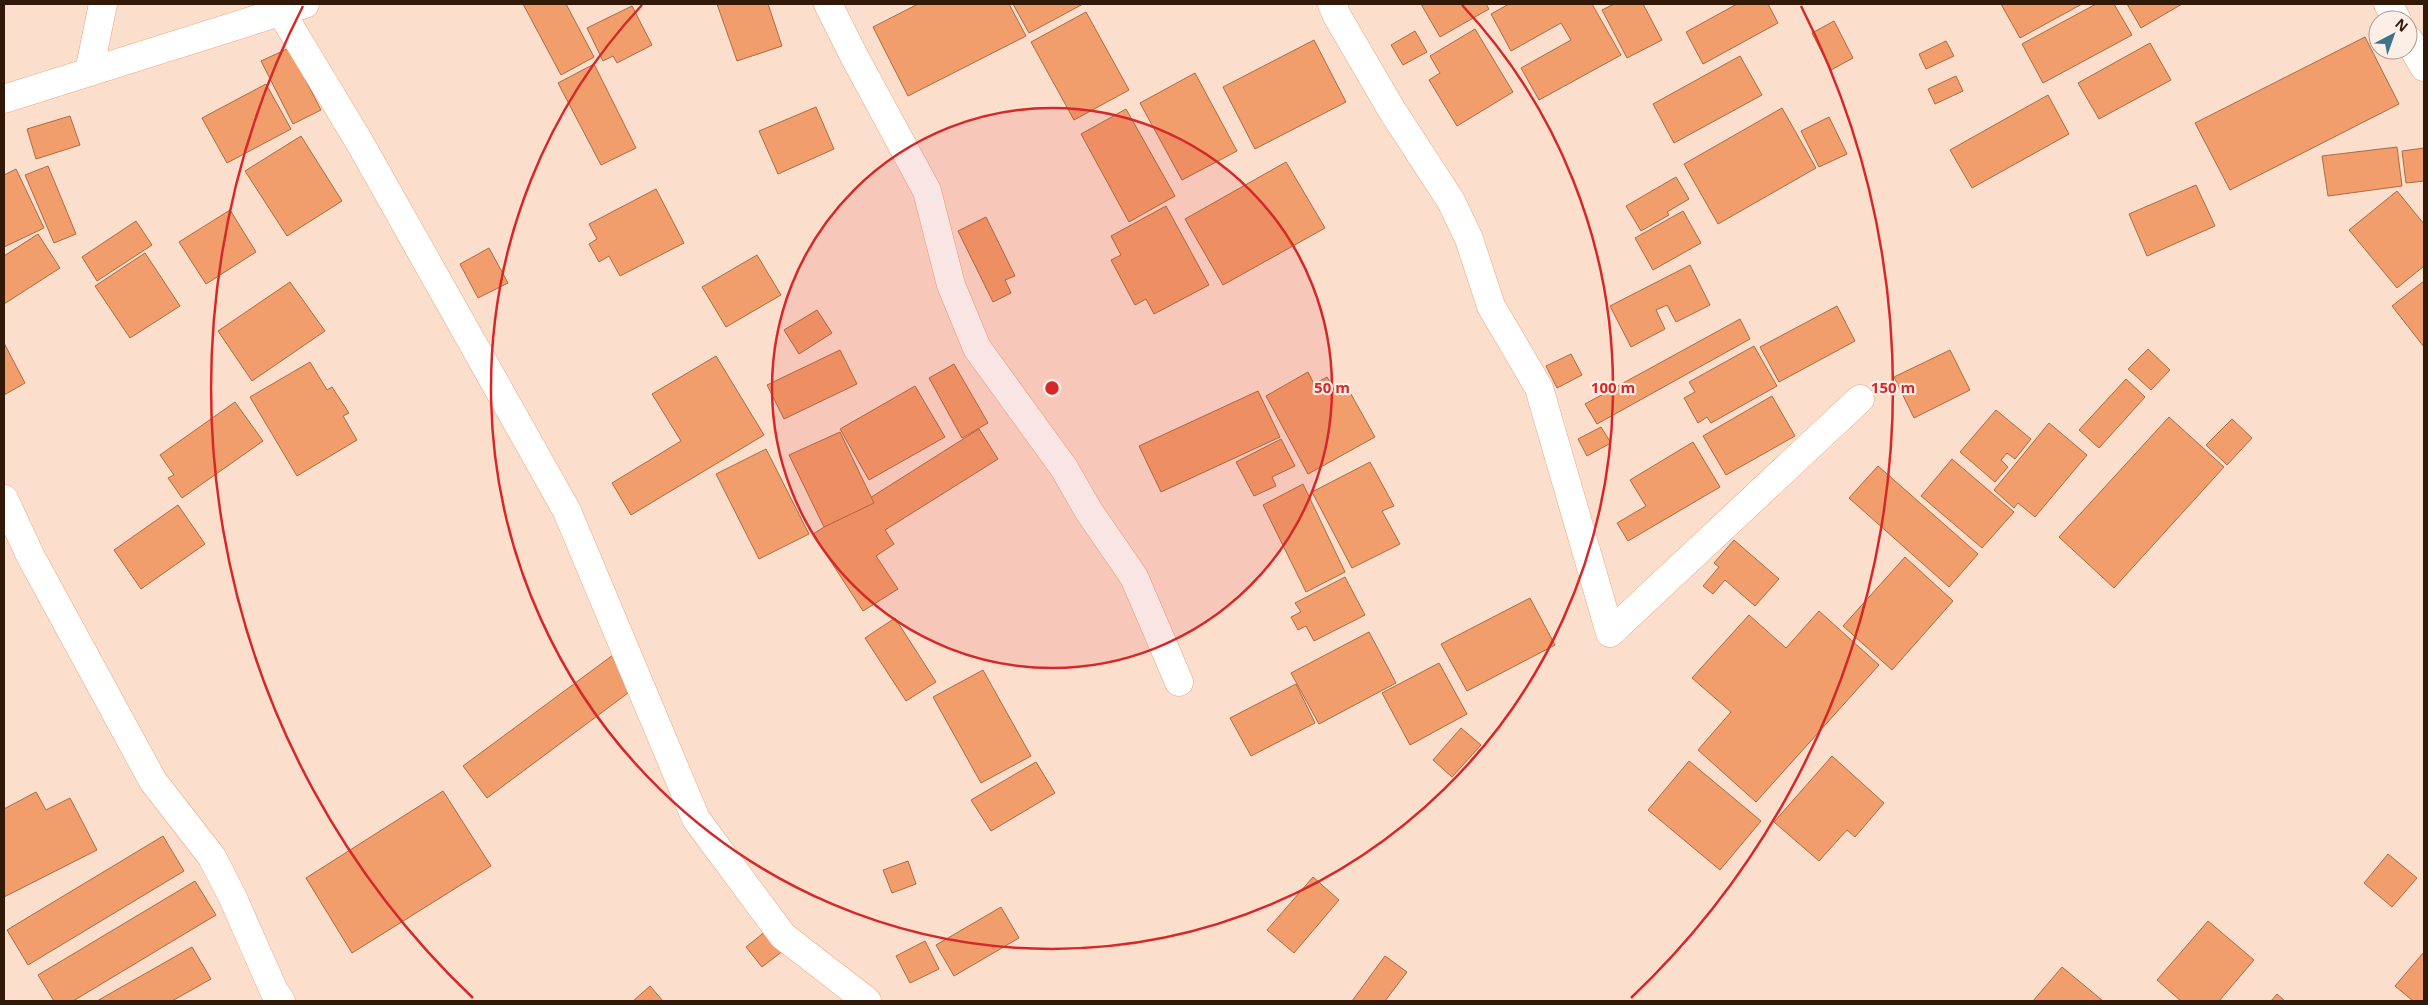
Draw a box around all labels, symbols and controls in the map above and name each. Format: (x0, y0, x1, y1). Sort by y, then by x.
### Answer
north arrow (2368, 10, 2418, 60)
text: N (2391, 14, 2412, 36)
text: 50 m (1314, 377, 1350, 397)
text: 100 m (1591, 377, 1635, 397)
text: 150 m (1871, 377, 1915, 397)
centre of rings (1043, 379, 1061, 397)

